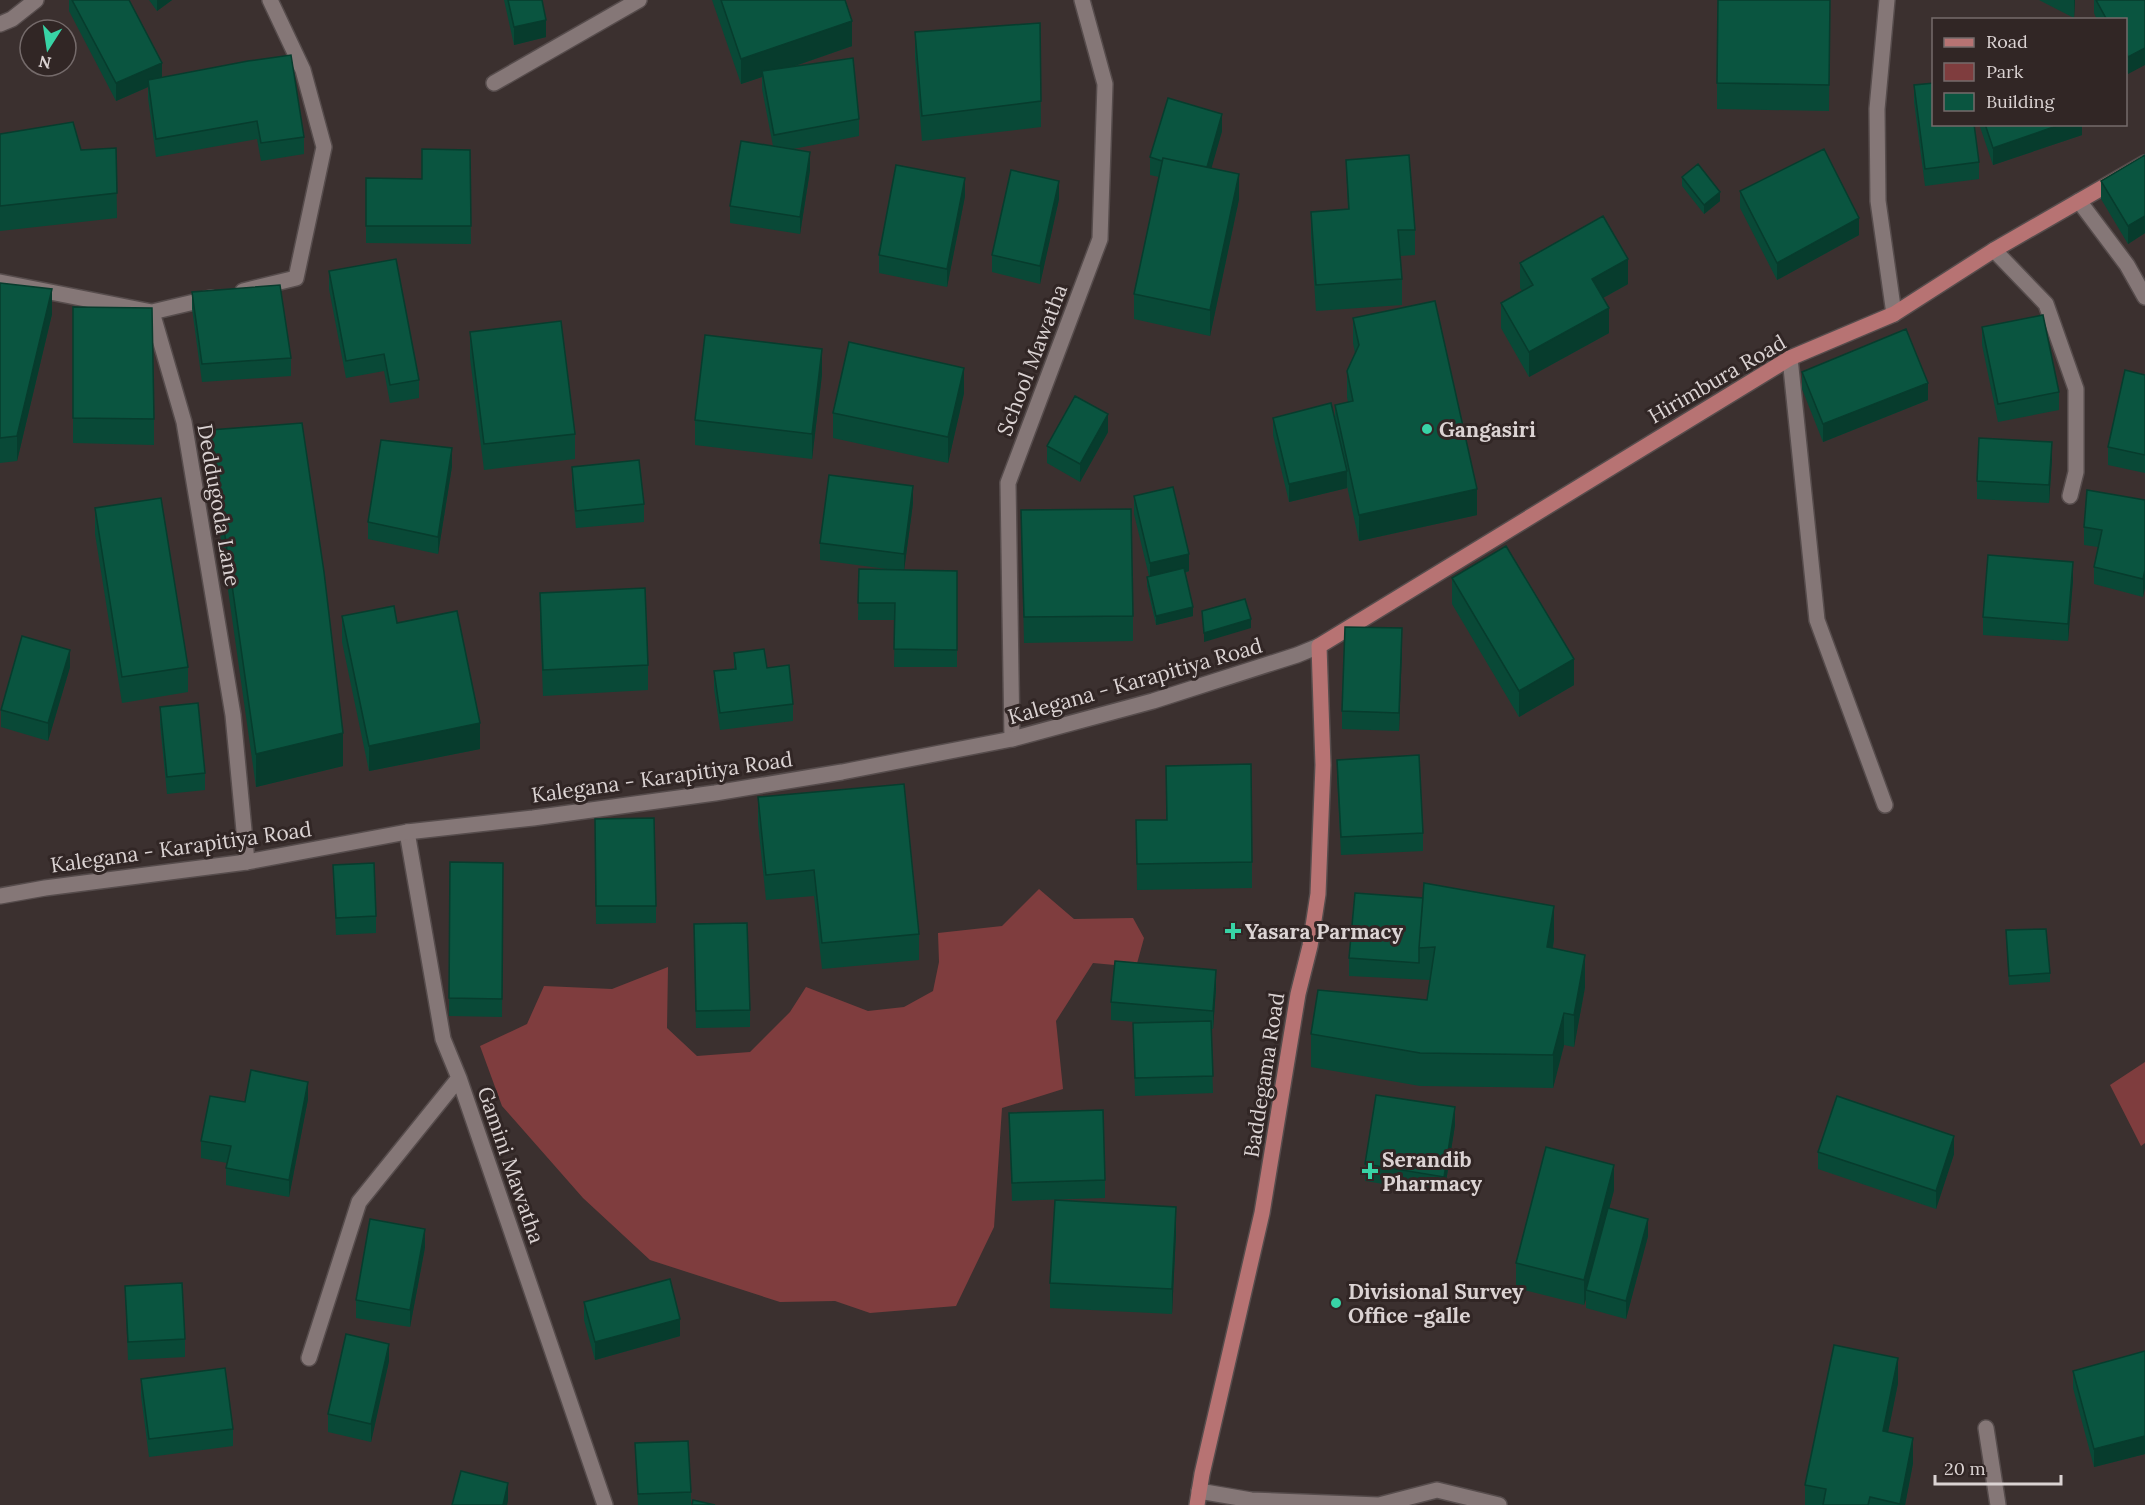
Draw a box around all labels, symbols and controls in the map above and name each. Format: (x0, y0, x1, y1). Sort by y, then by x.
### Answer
north arrow (18, 18, 78, 78)
legend (1932, 18, 2127, 126)
text: Road (1986, 30, 2028, 53)
text: N (37, 52, 53, 74)
text: Park (1986, 60, 2024, 83)
text: Building (1986, 90, 2056, 113)
street label: School Mawatha (991, 280, 1073, 440)
street label: Hirimbura Road (1643, 329, 1791, 429)
place label: Gangasiri (1439, 416, 1536, 443)
street label: Deddugoda Lane (191, 421, 247, 589)
marker: Gangasiri (1420, 422, 1434, 436)
street label: Kalegana - Karapitiya Road (1005, 632, 1265, 730)
street label: Kalegana - Karapitiya Road (530, 745, 794, 809)
street label: Kalegana - Karapitiya Road (49, 815, 313, 879)
place label: Yasara Parmacy (1245, 918, 1403, 945)
marker: Yasara Parmacy (1226, 924, 1240, 938)
street label: Baddegama Road (1238, 991, 1290, 1159)
street label: Gamini Mawatha (471, 1083, 551, 1247)
place label: Serandib Pharmacy (1382, 1146, 1483, 1197)
marker: Serandib Pharmacy (1363, 1164, 1377, 1178)
place label: Divisional Survey Office -galle (1348, 1278, 1524, 1329)
marker: Divisional Survey Office -galle (1329, 1296, 1343, 1310)
scale bar (1935, 1448, 2061, 1486)
text: 20 m (1944, 1457, 1986, 1480)

